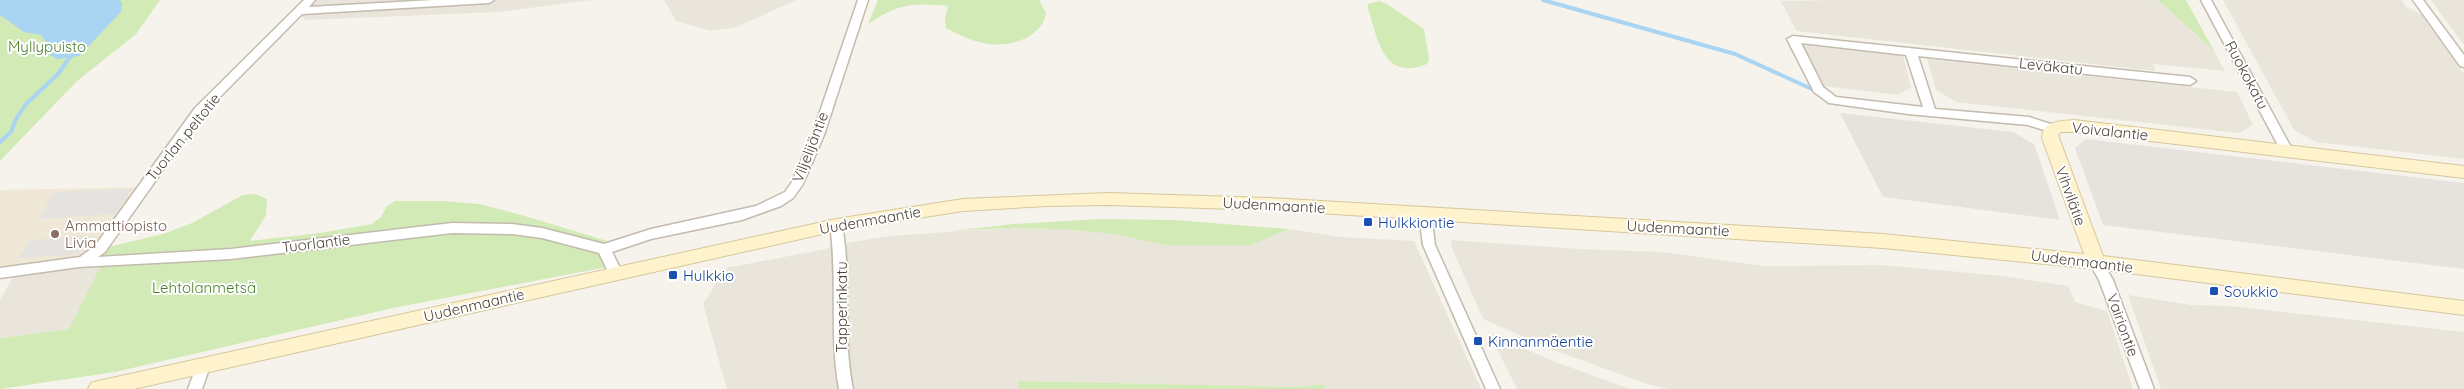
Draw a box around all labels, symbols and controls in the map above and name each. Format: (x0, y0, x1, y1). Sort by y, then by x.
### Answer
park label: Myllypuisto (8, 37, 86, 56)
street label: Ruokokatu (2221, 37, 2273, 113)
street label: Leväkatu (2018, 53, 2084, 79)
street label: Tuorlan peltotie (142, 89, 224, 185)
street label: Viljelijäntie (788, 109, 832, 185)
street label: Voivalantie (2071, 118, 2149, 144)
street label: Vihvilätie (2051, 164, 2091, 228)
street label: Uudenmaantie (1222, 193, 1326, 217)
street label: Uudenmaantie (818, 202, 922, 238)
place label: Hulkkiontie (1378, 213, 1454, 232)
place label: Ammattiopisto Livia (65, 216, 167, 252)
marker: Hulkkiontie (1362, 216, 1374, 228)
street label: Uudenmaantie (1626, 216, 1730, 240)
marker: Ammattiopisto Livia (49, 228, 61, 240)
street label: Tuorlantie (281, 229, 351, 257)
street label: Uudenmaantie (2030, 245, 2134, 277)
street label: Tapperinkatu (832, 261, 851, 353)
place label: Hulkkio (683, 266, 734, 285)
marker: Hulkkio (667, 269, 679, 281)
park label: Lehtolanmetsä (152, 278, 256, 297)
place label: Soukkio (2224, 282, 2278, 301)
street label: Uudenmaantie (422, 284, 526, 326)
marker: Soukkio (2208, 285, 2220, 297)
street label: Vairiontie (2103, 291, 2143, 359)
place label: Kinnanmäentie (1488, 332, 1593, 351)
marker: Kinnanmäentie (1472, 335, 1484, 347)

